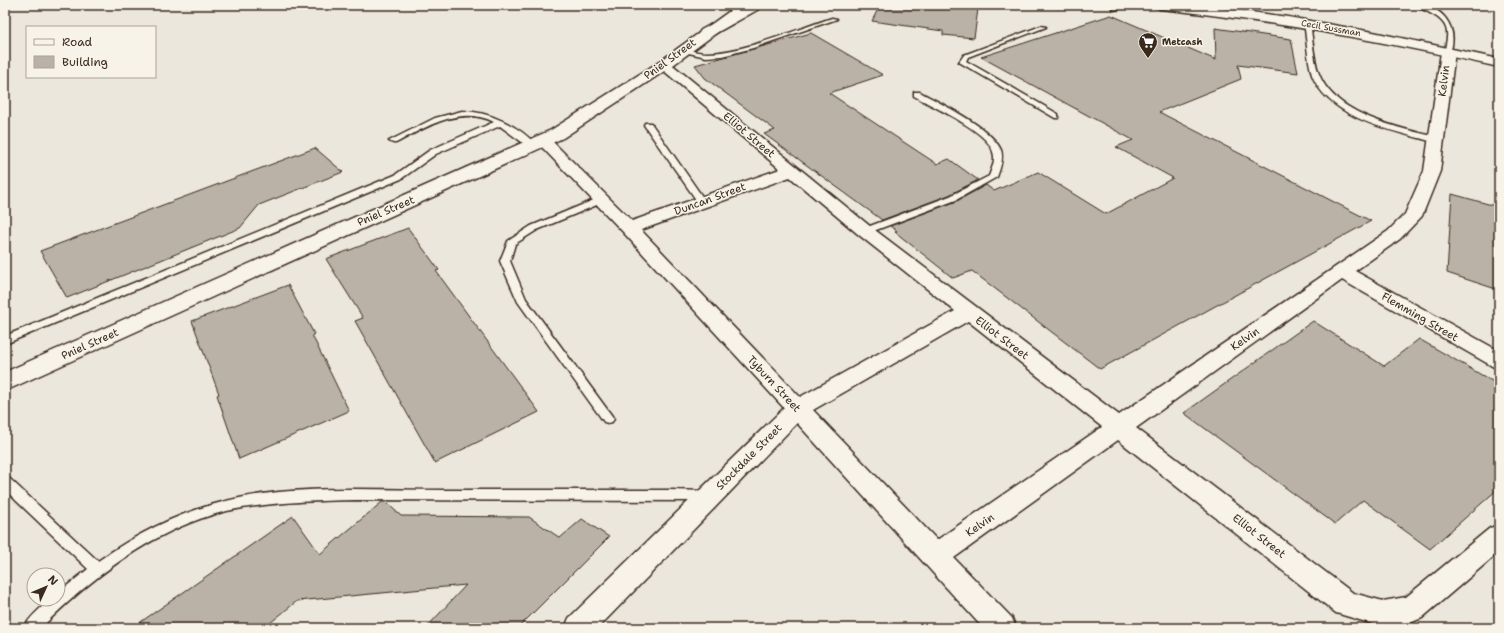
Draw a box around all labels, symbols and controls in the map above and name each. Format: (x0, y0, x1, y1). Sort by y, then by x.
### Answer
street label: Cecil Sussman (1300, 17, 1362, 39)
legend (26, 26, 156, 78)
supermarket icon: Metcash (1137, 31, 1159, 59)
text: Road (62, 34, 93, 50)
street label: Pniel Street (641, 35, 699, 83)
place label: Metcash (1162, 36, 1202, 48)
text: Building (62, 54, 108, 70)
street label: Kelvin (1435, 64, 1453, 98)
street label: Elliot Street (720, 109, 778, 161)
street label: Duncan Street (672, 179, 748, 219)
street label: Pniel Street (355, 192, 417, 230)
street label: Flemming Street (1379, 289, 1461, 345)
street label: Elliot Street (972, 313, 1032, 363)
street label: Kelvin (1228, 324, 1262, 354)
street label: Pniel Street (59, 325, 121, 363)
street label: Tyburn Street (744, 352, 804, 416)
street label: Stockdale Street (713, 421, 785, 493)
street label: Kelvin (963, 510, 997, 540)
street label: Elliot Street (1229, 510, 1289, 562)
north arrow (26, 567, 66, 607)
text: N (44, 572, 61, 589)

